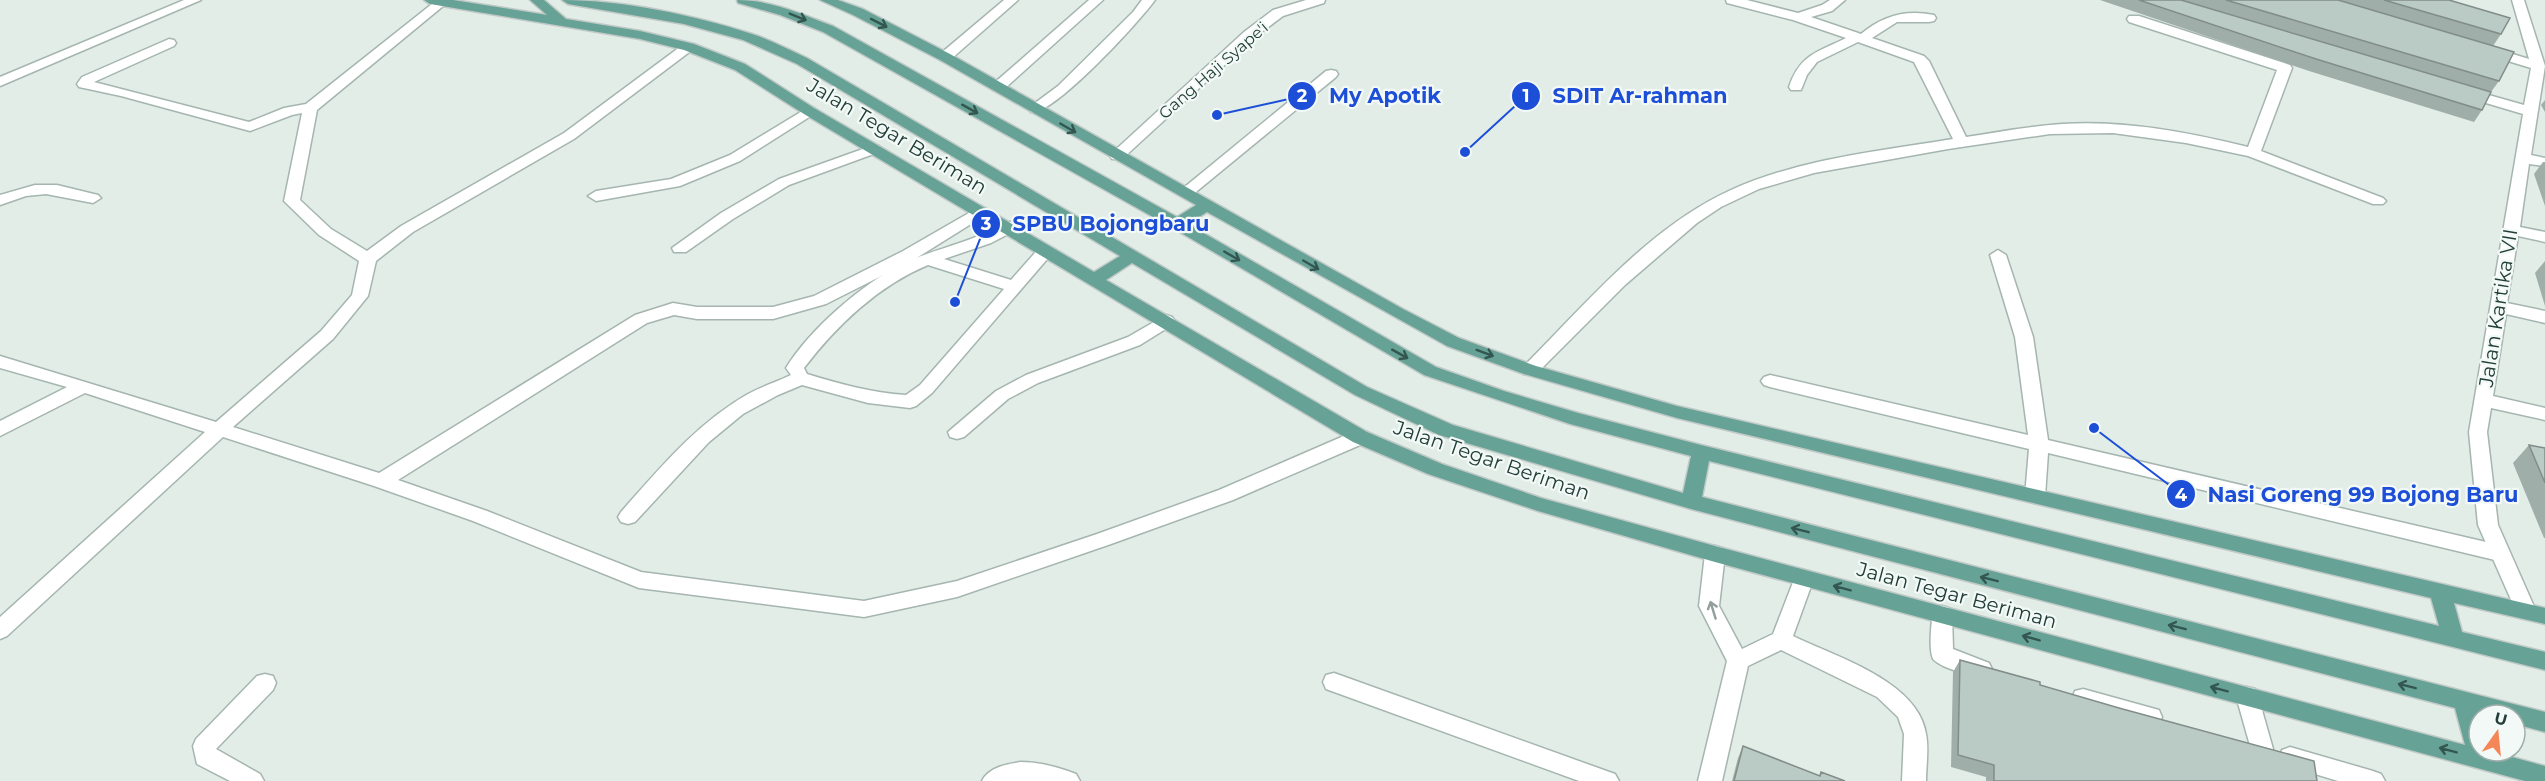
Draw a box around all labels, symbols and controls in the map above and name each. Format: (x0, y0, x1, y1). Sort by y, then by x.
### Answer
one-way arrow (789, 12, 807, 23)
one-way arrow (870, 18, 888, 30)
street label: Gang Haji Syape'i (1155, 18, 1272, 123)
street label: Jalan Tegar Beriman (802, 72, 991, 199)
callout: My Apotik (1287, 76, 1453, 115)
callout: SDIT Ar-rahman (1511, 76, 1740, 115)
text: My Apotik (1329, 83, 1441, 108)
text: SDIT Ar-rahman (1553, 83, 1727, 108)
text: 2 (1297, 85, 1308, 107)
text: 1 (1522, 85, 1530, 107)
one-way arrow (961, 103, 978, 115)
one-way arrow (1059, 122, 1076, 134)
callout: SPBU Bojongbaru (971, 205, 1222, 244)
text: SPBU Bojongbaru (1012, 211, 1210, 236)
text: 3 (980, 213, 992, 235)
street label: Jalan Kartika VII (2473, 227, 2522, 390)
one-way arrow (1223, 251, 1240, 263)
one-way arrow (1302, 259, 1319, 271)
one-way arrow (1391, 349, 1409, 360)
one-way arrow (1475, 349, 1493, 360)
street label: Jalan Tegar Beriman (1390, 415, 1593, 505)
callout: Nasi Goreng 99 Bojong Baru (2166, 475, 2531, 514)
text: Nasi Goreng 99 Bojong Baru (2208, 482, 2518, 507)
text: 4 (2175, 484, 2188, 506)
one-way arrow (1791, 524, 1810, 536)
street label: Jalan Tegar Beriman (1853, 556, 2060, 633)
one-way arrow (1979, 572, 1998, 584)
one-way arrow (1833, 582, 1852, 593)
one-way arrow (1707, 601, 1718, 620)
one-way arrow (2168, 621, 2187, 633)
one-way arrow (2022, 632, 2041, 643)
one-way arrow (2398, 680, 2417, 692)
one-way arrow (2210, 682, 2229, 694)
north arrow (2467, 703, 2527, 763)
text: U (2492, 708, 2509, 730)
one-way arrow (2439, 744, 2458, 756)

